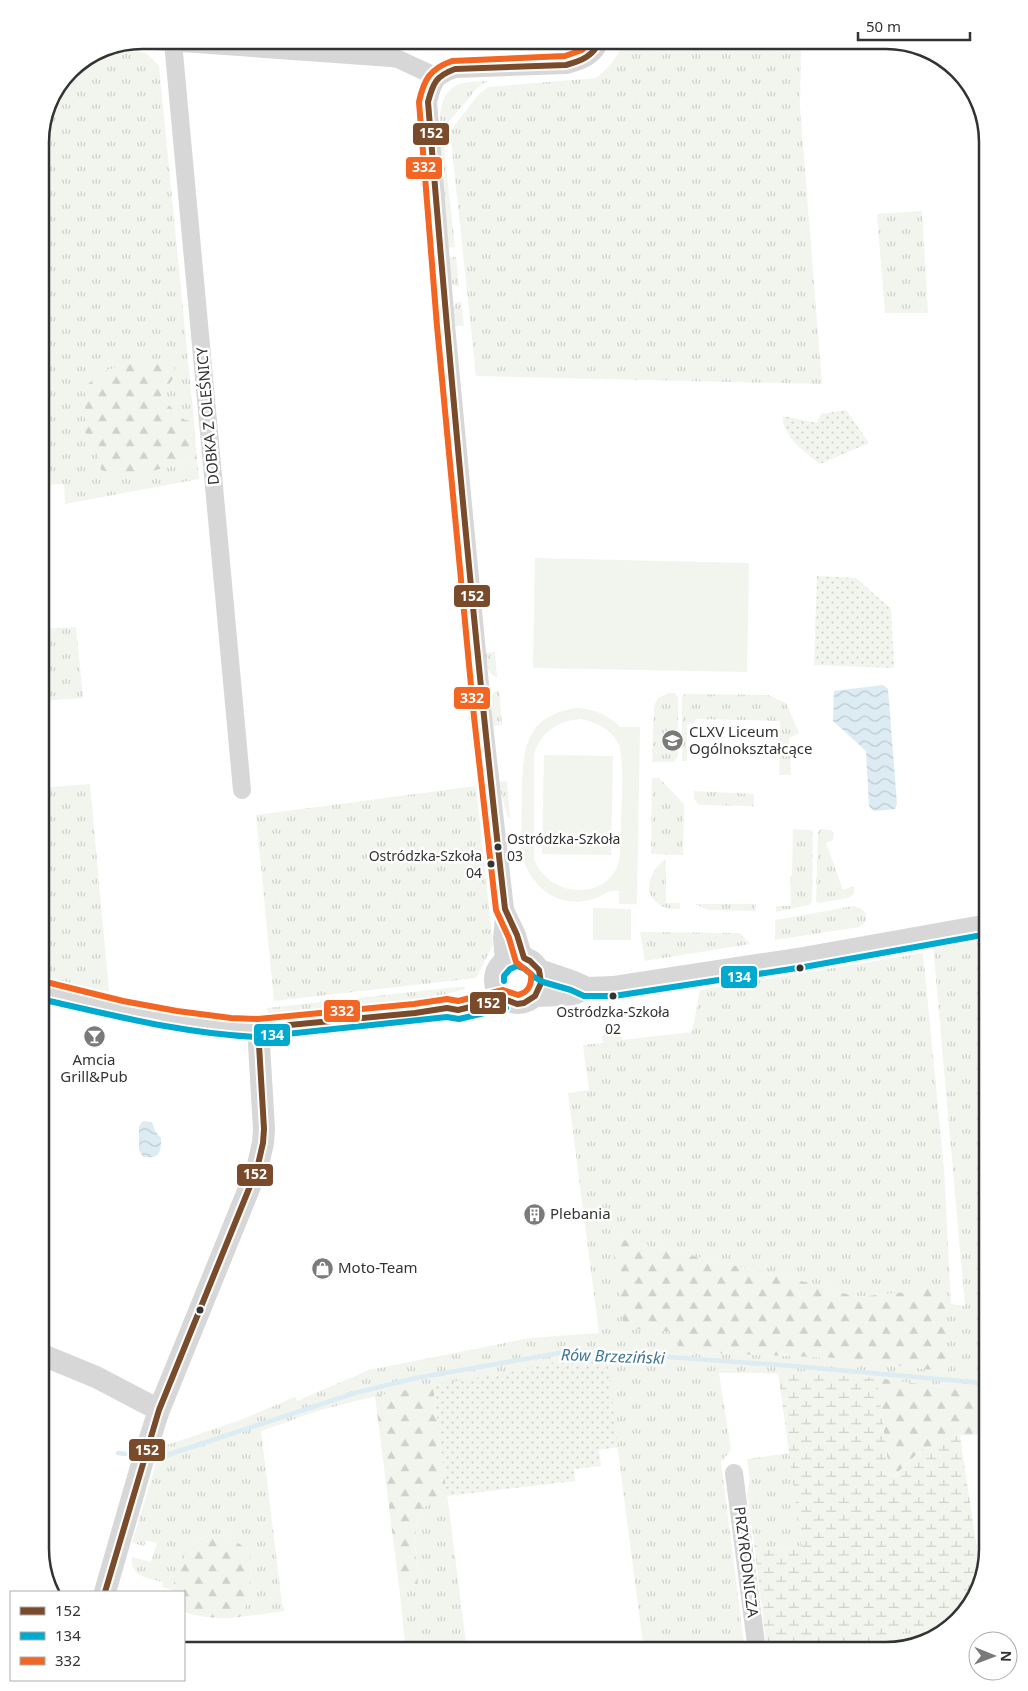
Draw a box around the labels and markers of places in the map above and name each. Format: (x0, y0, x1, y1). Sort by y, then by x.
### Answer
place label: CLXV Liceum Ogólnokształcące (689, 721, 812, 758)
school or university icon: CLXV Liceum Ogólnokształcące (661, 729, 685, 753)
place label: Ostródzka-Szkoła 03 (507, 829, 620, 865)
marker: Ostródzka-Szkoła 03 (493, 842, 503, 852)
place label: Ostródzka-Szkoła 04 (369, 846, 482, 882)
marker: Ostródzka-Szkoła 04 (486, 859, 496, 869)
unlabelled marker (795, 963, 805, 973)
marker: Ostródzka-Szkoła 02 (608, 991, 618, 1001)
place label: Ostródzka-Szkoła 02 (556, 1002, 670, 1038)
bar icon: Amcia Grill&Pub (82, 1025, 106, 1049)
place label: Amcia Grill&Pub (60, 1049, 128, 1086)
building icon: Plebania (522, 1202, 546, 1226)
place label: Plebania (550, 1203, 611, 1223)
shop icon: Moto-Team (310, 1256, 334, 1280)
place label: Moto-Team (338, 1257, 418, 1277)
unlabelled marker (195, 1305, 205, 1315)

